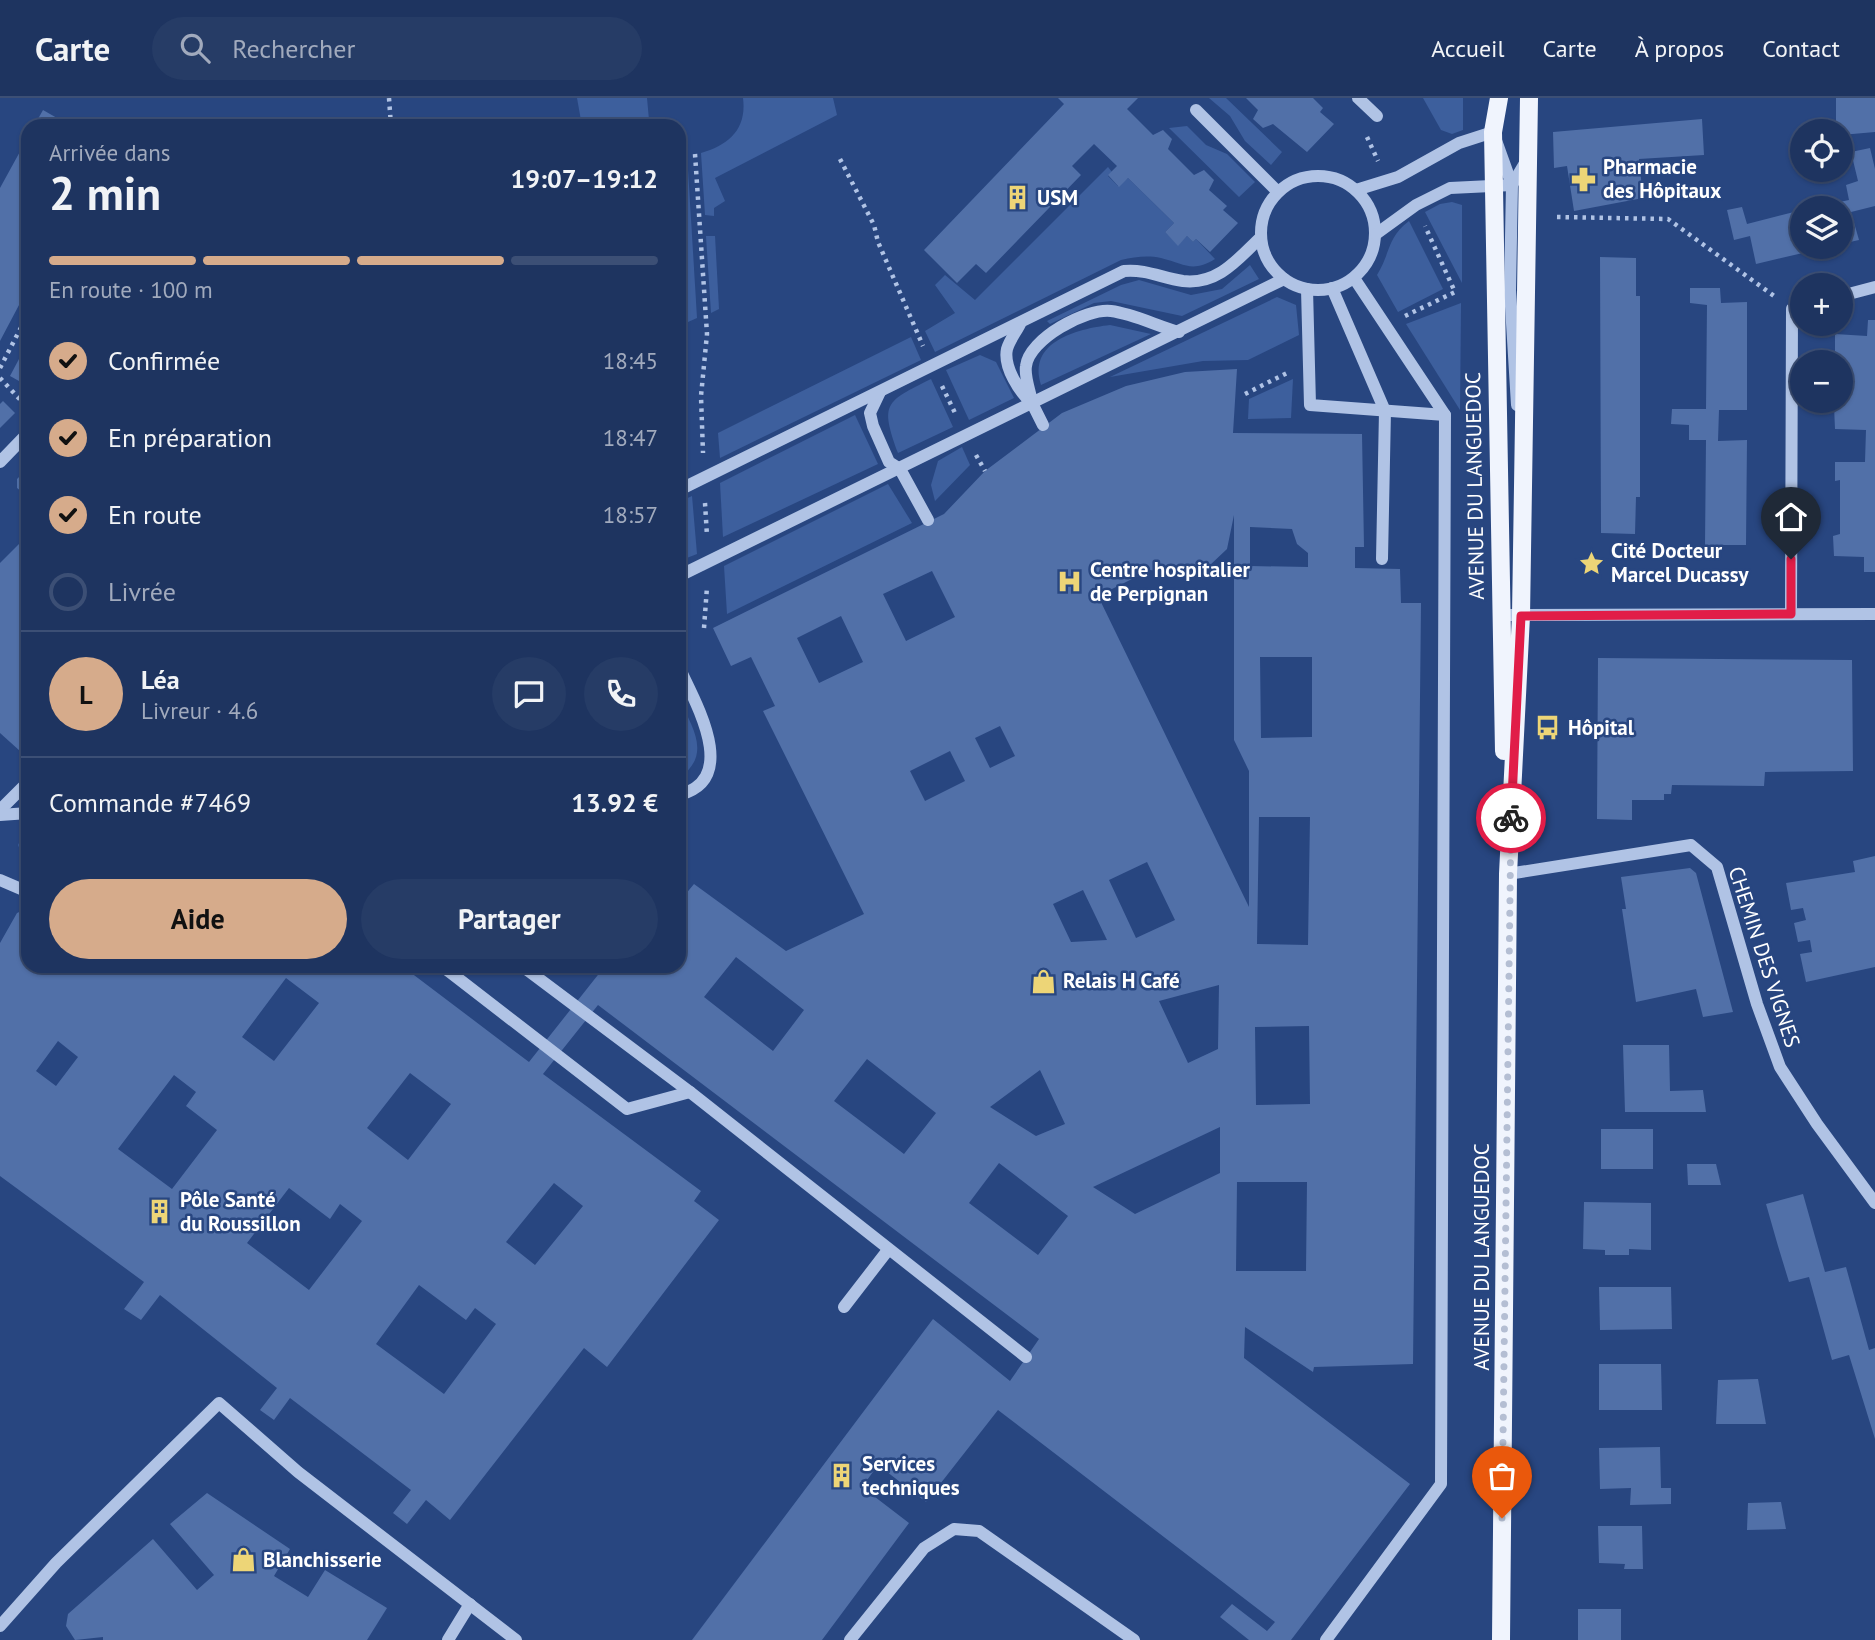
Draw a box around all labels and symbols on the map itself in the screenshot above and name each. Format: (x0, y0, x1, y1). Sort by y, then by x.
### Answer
place label: Pharmacie des Hôpitaux (1603, 153, 1721, 204)
pharmacy icon: Pharmacie des Hôpitaux (1569, 165, 1597, 193)
building icon: USM (1003, 184, 1031, 212)
place label: USM (1037, 184, 1078, 211)
street label: AVENUE DU LANGUEDOC (1459, 372, 1490, 600)
pin (1761, 487, 1821, 559)
place label: Cité Docteur Marcel Ducassy (1611, 537, 1750, 588)
place icon: Cité Docteur Marcel Ducassy (1577, 549, 1605, 577)
place label: Centre hospitalier de Perpignan (1090, 556, 1251, 607)
hospital icon: Centre hospitalier de Perpignan (1056, 568, 1084, 596)
bus stop icon: Hôpital (1534, 714, 1562, 742)
place label: Hôpital (1568, 714, 1635, 741)
courier (1476, 783, 1546, 853)
street label: CHEMIN DES VIGNES (1723, 863, 1806, 1051)
shop icon: Relais H Café (1029, 967, 1057, 995)
place label: Relais H Café (1063, 967, 1180, 994)
street label: AVENUE DU LANGUEDOC (1468, 1143, 1495, 1371)
place label: Pôle Santé du Roussillon (180, 1186, 301, 1237)
building icon: Pôle Santé du Roussillon (146, 1198, 174, 1226)
pin (1472, 1446, 1532, 1518)
place label: Services techniques (862, 1450, 960, 1501)
building icon: Services techniques (828, 1462, 856, 1490)
shop icon: Blanchisserie (229, 1546, 257, 1574)
place label: Blanchisserie (263, 1546, 382, 1573)

